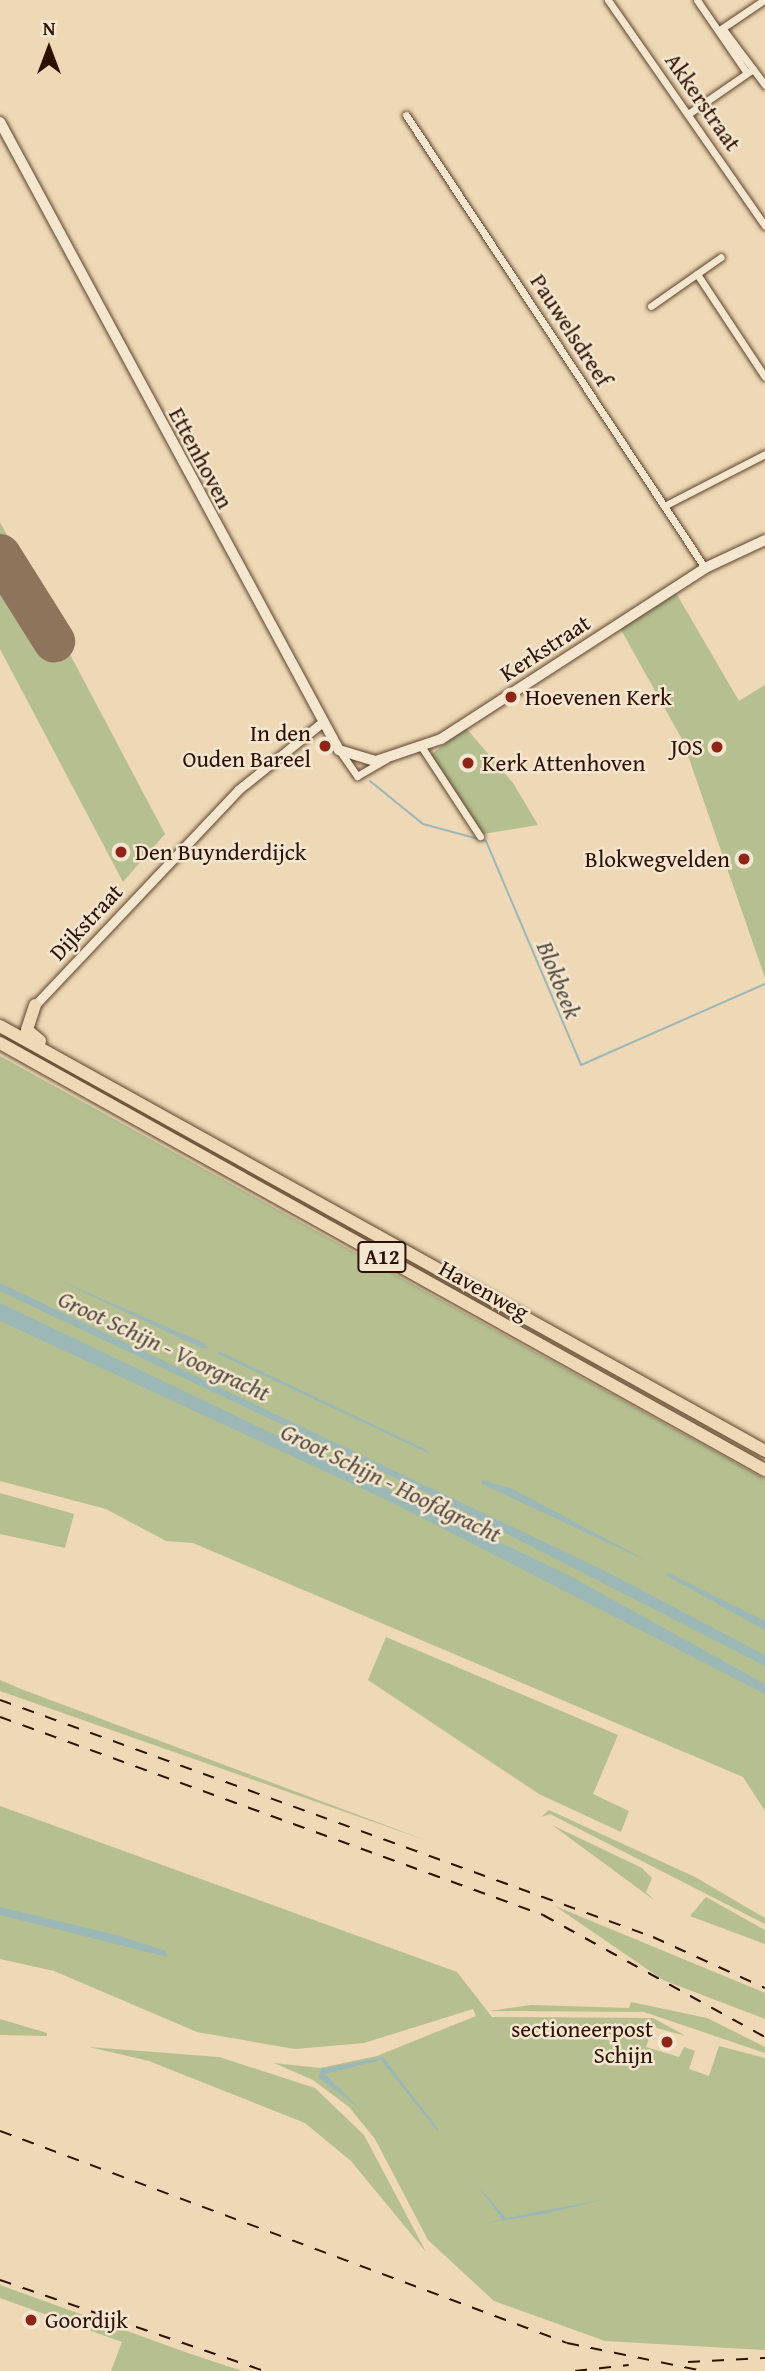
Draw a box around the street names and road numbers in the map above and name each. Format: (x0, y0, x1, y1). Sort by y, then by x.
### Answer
street label: Akkerstraat (659, 48, 747, 156)
street label: Pauwelsdreef (524, 269, 618, 391)
street label: Ettenhoven (163, 403, 239, 513)
street label: Kerkstraat (495, 609, 595, 687)
street label: Dijkstraat (44, 878, 128, 966)
road number: A12 (356, 1240, 408, 1274)
street label: Havenweg (434, 1254, 534, 1326)

